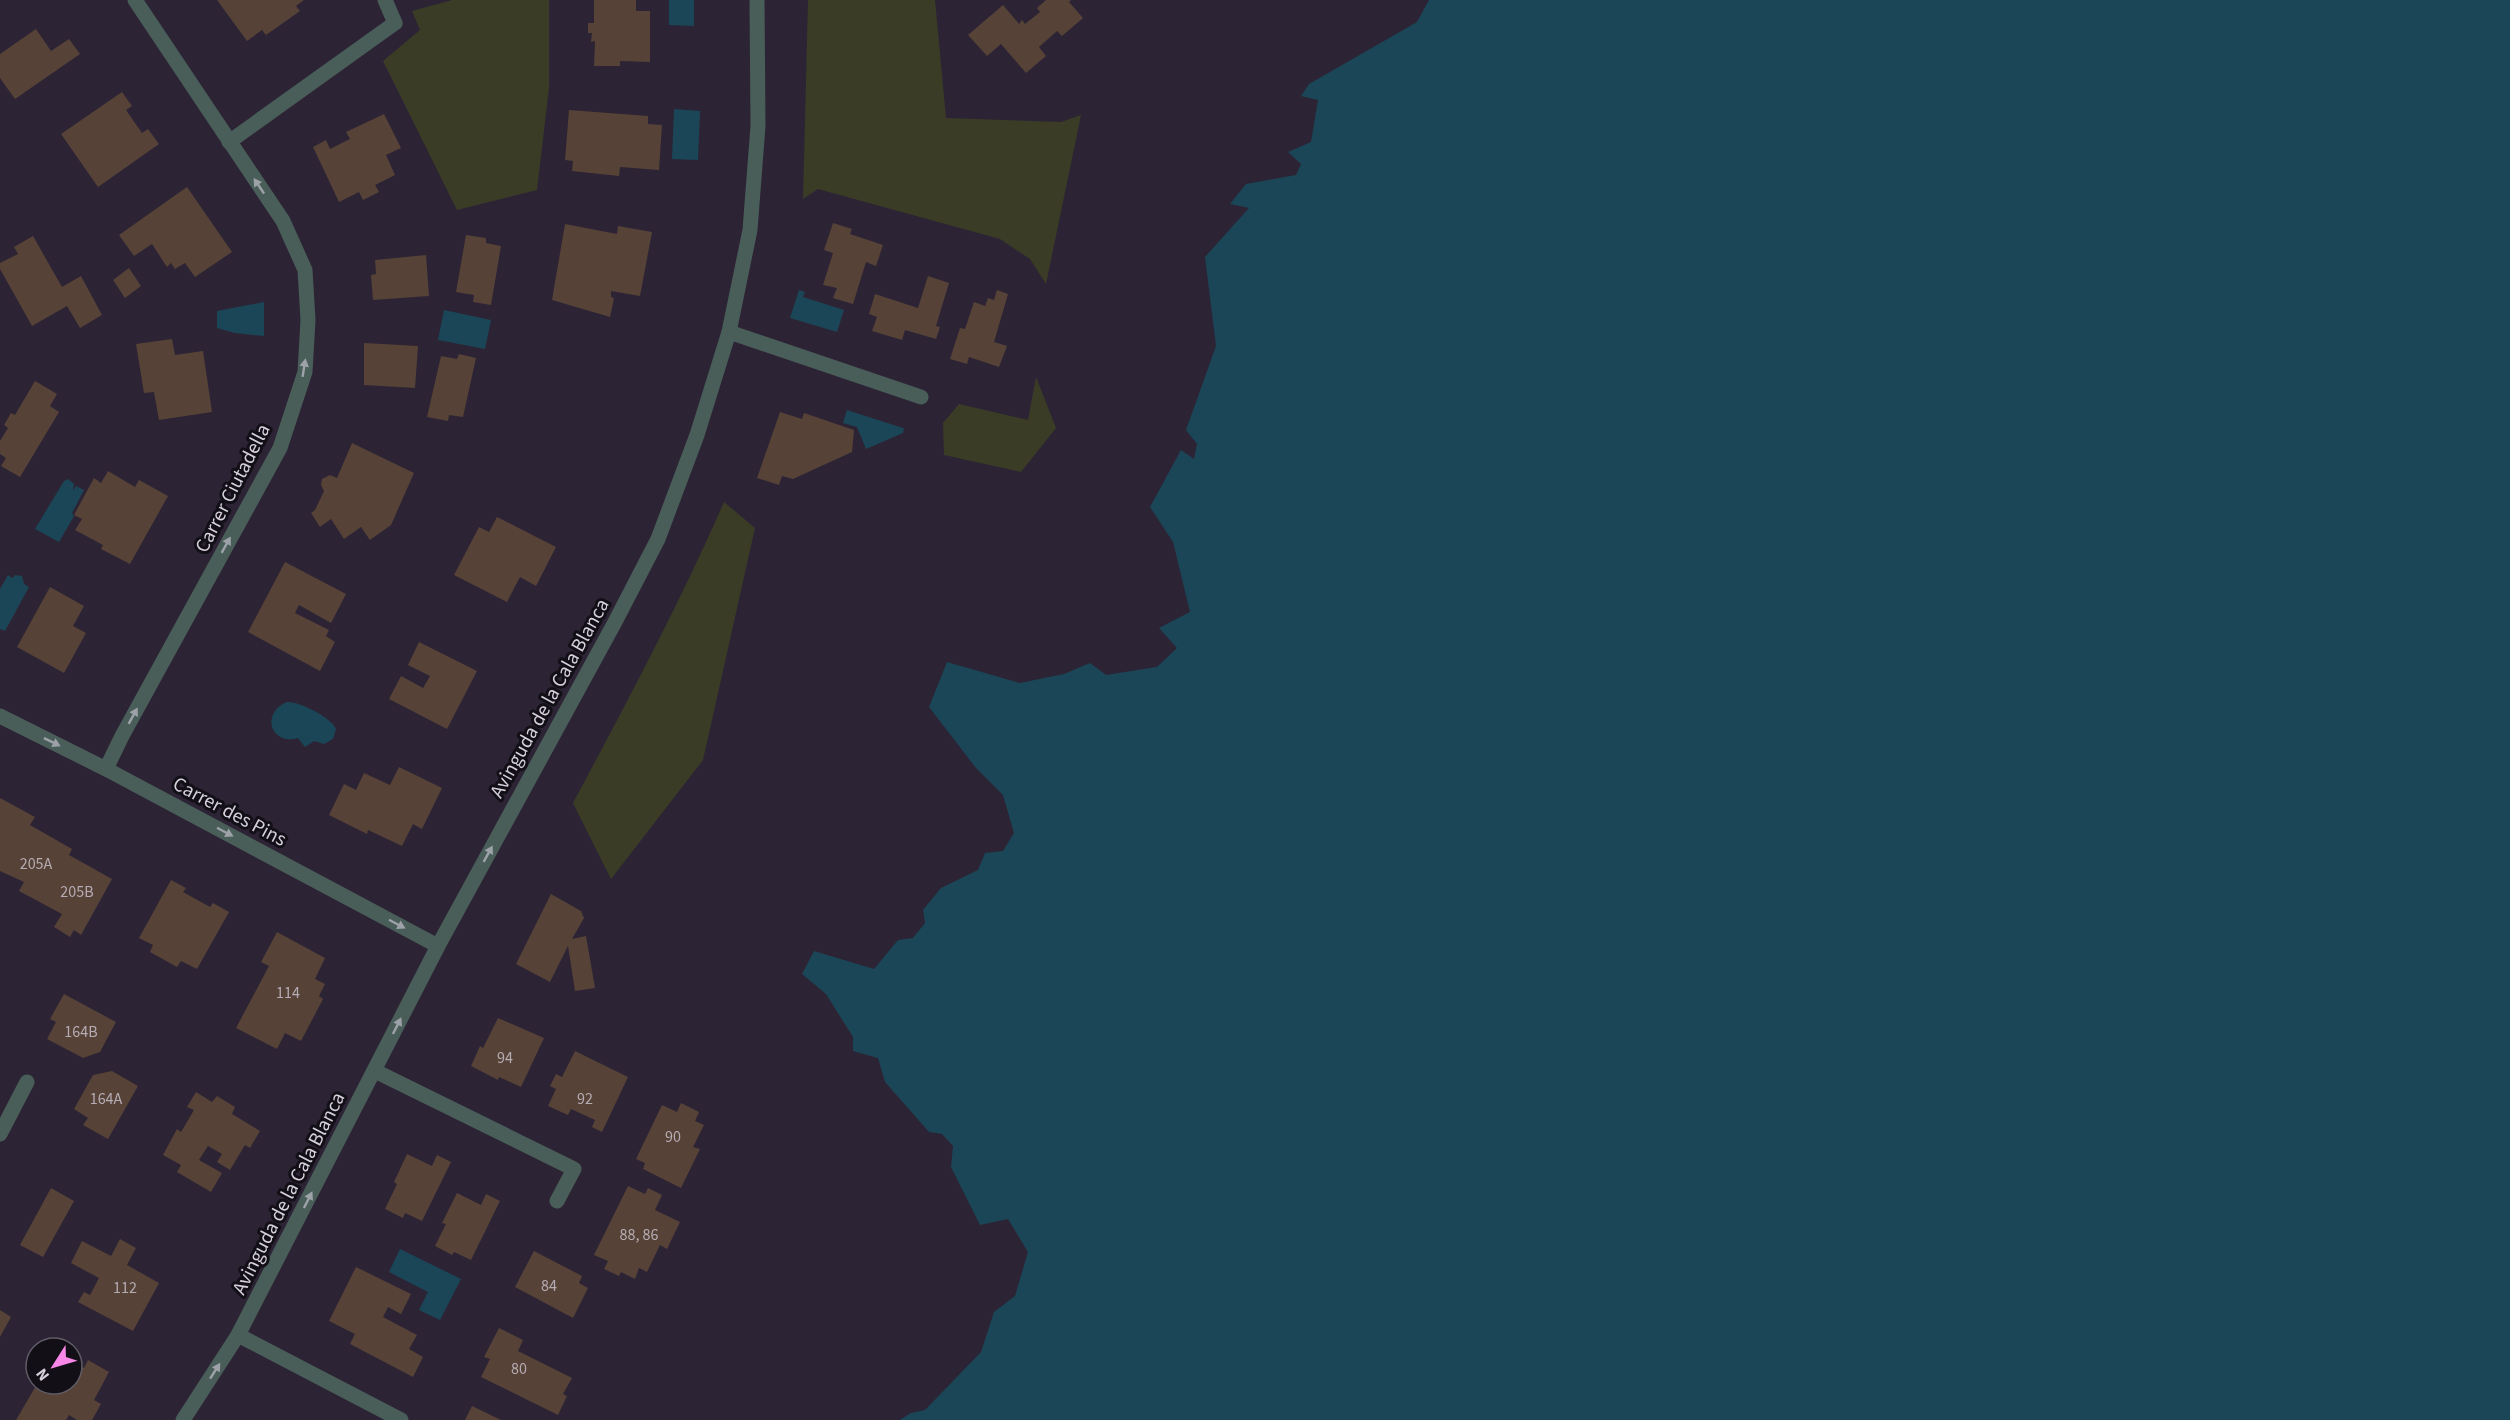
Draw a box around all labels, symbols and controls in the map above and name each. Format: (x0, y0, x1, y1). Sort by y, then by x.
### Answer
one-way arrow (253, 178, 265, 194)
one-way arrow (300, 358, 309, 377)
street label: Carrer Ciutadella (188, 419, 277, 558)
one-way arrow (221, 537, 231, 554)
street label: Avinguda de la Cala Blanca (483, 594, 616, 803)
one-way arrow (128, 708, 138, 725)
one-way arrow (44, 737, 61, 746)
street label: Carrer des Pins (168, 770, 291, 854)
one-way arrow (217, 827, 234, 837)
one-way arrow (483, 845, 493, 862)
house number: 205A (20, 853, 53, 875)
house number: 205B (60, 881, 94, 903)
one-way arrow (389, 919, 406, 929)
house number: 114 (276, 982, 300, 1004)
one-way arrow (393, 1018, 402, 1035)
house number: 164B (64, 1021, 98, 1043)
house number: 94 (497, 1047, 513, 1069)
street label: Avinguda de la Cala Blanca (226, 1087, 352, 1300)
house number: 164A (90, 1088, 123, 1110)
house number: 92 (577, 1088, 593, 1110)
house number: 90 (665, 1126, 681, 1148)
one-way arrow (303, 1191, 313, 1208)
house number: 88, 86 (620, 1224, 659, 1246)
house number: 84 (541, 1275, 557, 1297)
house number: 112 (113, 1277, 137, 1299)
north arrow (24, 1336, 84, 1396)
house number: 80 (511, 1358, 527, 1380)
one-way arrow (209, 1363, 220, 1379)
text: N (31, 1364, 55, 1385)

